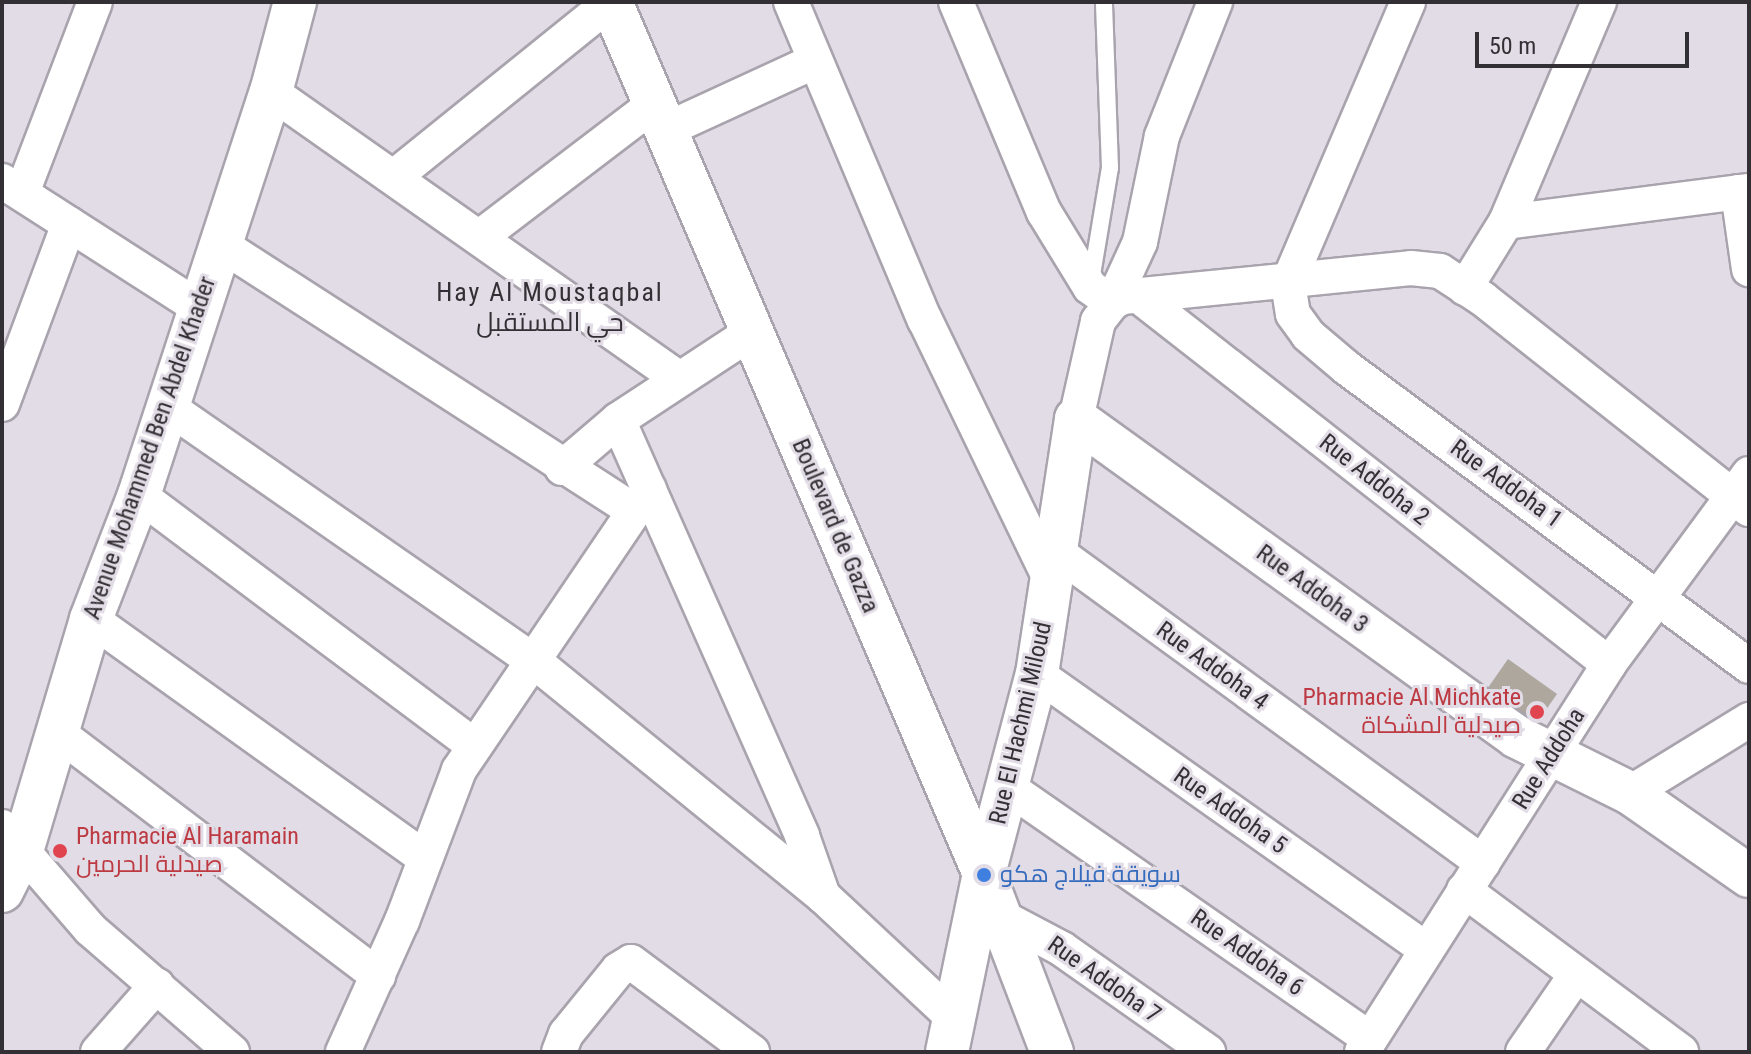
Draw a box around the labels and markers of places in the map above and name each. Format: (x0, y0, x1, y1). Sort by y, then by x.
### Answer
place label: Pharmacie Al Michkate صيدلية المشكاة (1303, 684, 1521, 740)
marker: Pharmacie Al Michkate صيدلية المشكاة (1528, 703, 1546, 721)
place label: Pharmacie Al Haramain صيدلية الحرمين (76, 823, 299, 879)
marker: Pharmacie Al Haramain صيدلية الحرمين (51, 842, 69, 860)
place label: سويقة فيلاج هكو (1000, 861, 1181, 889)
marker: سويقة فيلاج هكو (975, 866, 993, 884)

